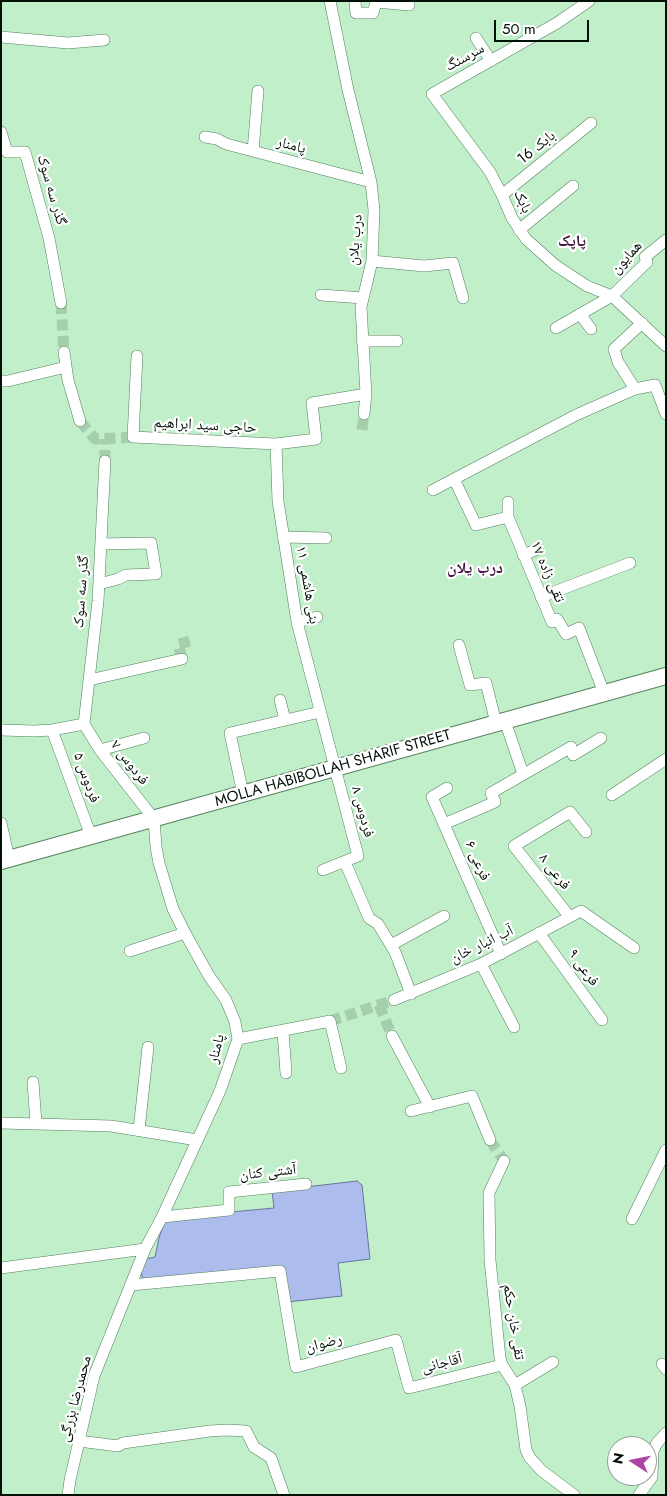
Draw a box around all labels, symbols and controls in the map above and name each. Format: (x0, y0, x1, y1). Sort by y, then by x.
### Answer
scale bar (497, 10, 592, 42)
text: 50 m (502, 18, 536, 40)
street label: سرسنگ (442, 40, 488, 76)
street label: بابک 16 (514, 127, 560, 169)
street label: پامنار (274, 133, 308, 159)
street label: گذر سه سوک (32, 153, 70, 227)
street label: بابک (509, 187, 535, 217)
street label: درب یلان (345, 214, 367, 266)
district label: پاپک (558, 232, 586, 252)
street label: همایون (607, 238, 647, 278)
street label: حاجی سید ابراهیم (153, 414, 257, 438)
street label: تقی زاده ۱۷ (526, 538, 568, 606)
street label: بنی هاشمی ۱۱ (291, 545, 323, 625)
street label: گذر سه سوک (70, 555, 94, 629)
district label: درب یلان (447, 559, 503, 579)
street label: MOLLA HABIBOLLAH SHARIF STREET (213, 727, 453, 811)
street label: فردوس ۷ (106, 737, 152, 789)
street label: فردوس ۵ (69, 750, 103, 806)
street label: فردوس ۸ (347, 785, 377, 839)
street label: فرعی ۶ (460, 838, 494, 884)
street label: فرعی ۸ (534, 850, 574, 894)
street label: آب انبار خان (448, 922, 516, 968)
street label: فرعی ۹ (564, 946, 602, 990)
street label: پامنار (205, 1032, 229, 1066)
street label: آشتی کنان (239, 1161, 297, 1185)
street label: تقی خان حکم (498, 1283, 528, 1361)
street label: رضوان (304, 1331, 344, 1357)
street label: آقاجانی (420, 1350, 464, 1378)
street label: محمدرضا بزرگی (56, 1354, 96, 1444)
north arrow (607, 1436, 657, 1486)
text: N (607, 1451, 629, 1466)

